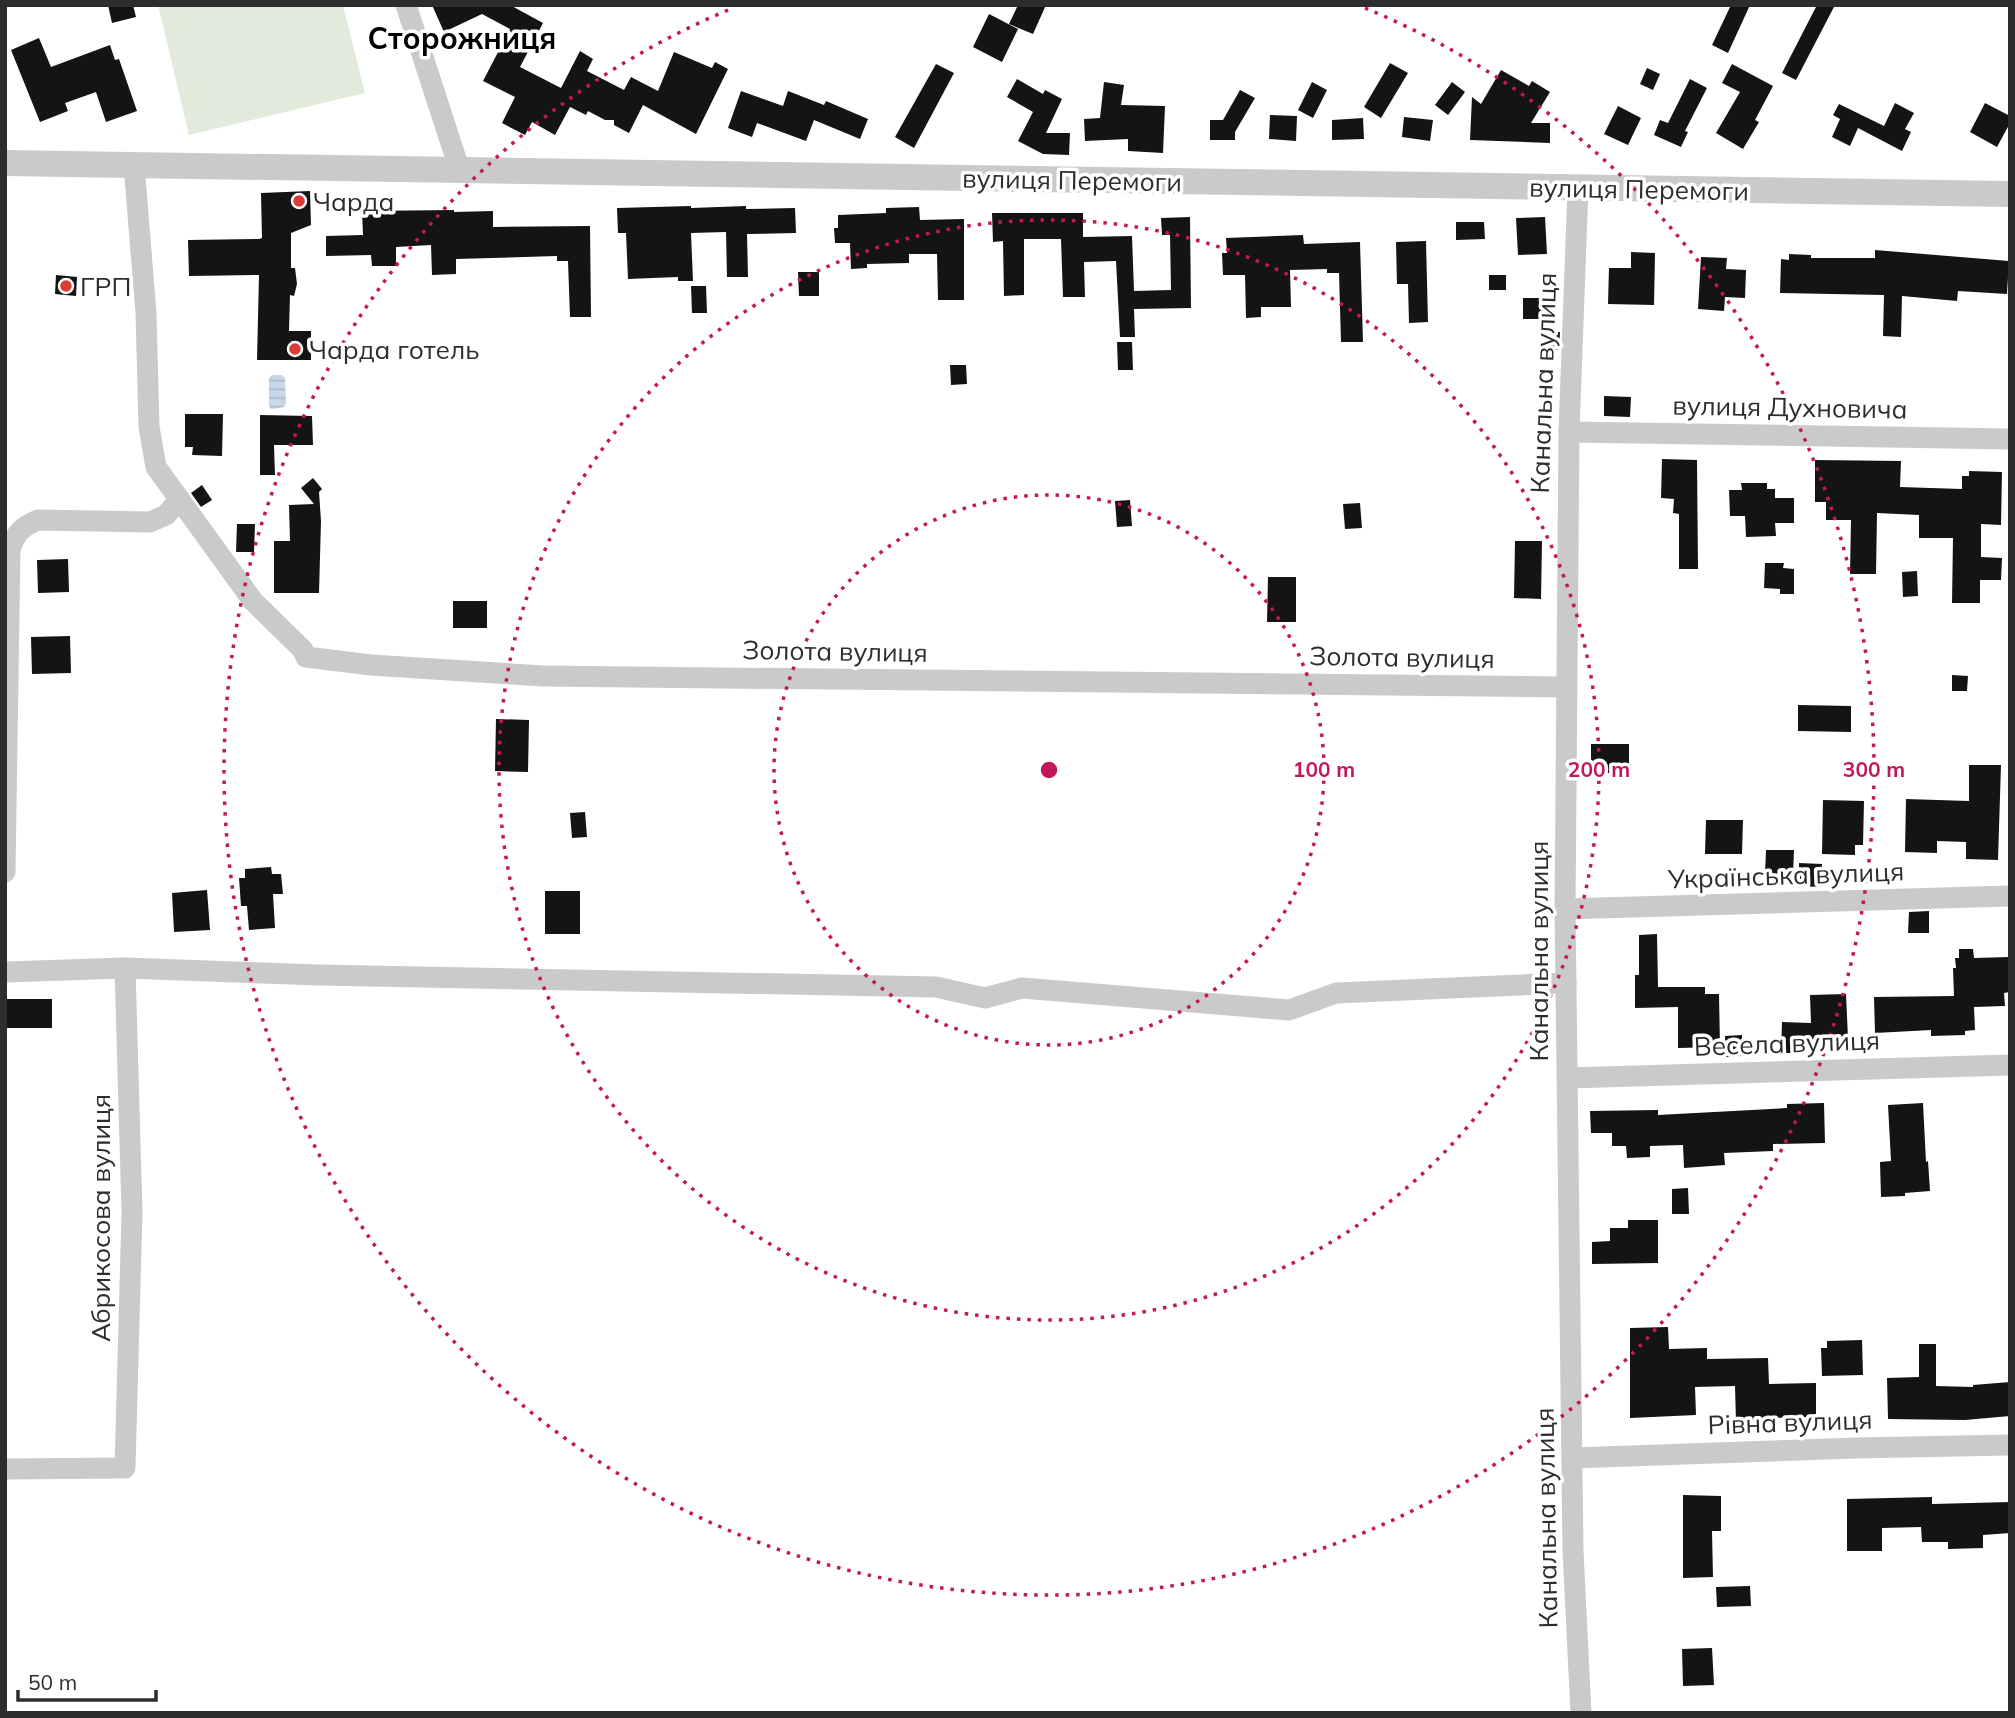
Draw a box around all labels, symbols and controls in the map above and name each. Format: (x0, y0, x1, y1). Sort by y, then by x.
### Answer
district label: Сторожниця (368, 19, 556, 57)
street label: вулиця Перемоги (962, 162, 1182, 198)
street label: вулиця Перемоги (1529, 171, 1749, 207)
place label: Чарда (313, 185, 394, 218)
marker: Чарда (291, 193, 307, 209)
place label: ГРП (80, 270, 131, 303)
street label: Канальна вулиця (1523, 272, 1563, 494)
marker: ГРП (58, 278, 74, 294)
place label: Чарда готель (309, 333, 480, 366)
marker: Чарда готель (287, 341, 303, 357)
street label: вулиця Духновича (1672, 388, 1908, 426)
street label: Золота вулиця (742, 633, 928, 669)
street label: Золота вулиця (1309, 639, 1495, 675)
text: 100 m (1293, 756, 1355, 782)
text: 200 m (1568, 756, 1630, 782)
text: 300 m (1843, 756, 1905, 782)
centre of rings (1037, 758, 1061, 782)
street label: Канальна вулиця (1522, 841, 1555, 1061)
street label: Українська вулиця (1666, 854, 1905, 896)
street label: Весела вулиця (1693, 1023, 1881, 1063)
street label: Абрикосова вулиця (84, 1094, 117, 1342)
street label: Рівна вулиця (1707, 1403, 1873, 1441)
street label: Канальна вулиця (1528, 1407, 1564, 1629)
scale bar (18, 1658, 156, 1702)
text: 50 m (28, 1669, 77, 1695)

